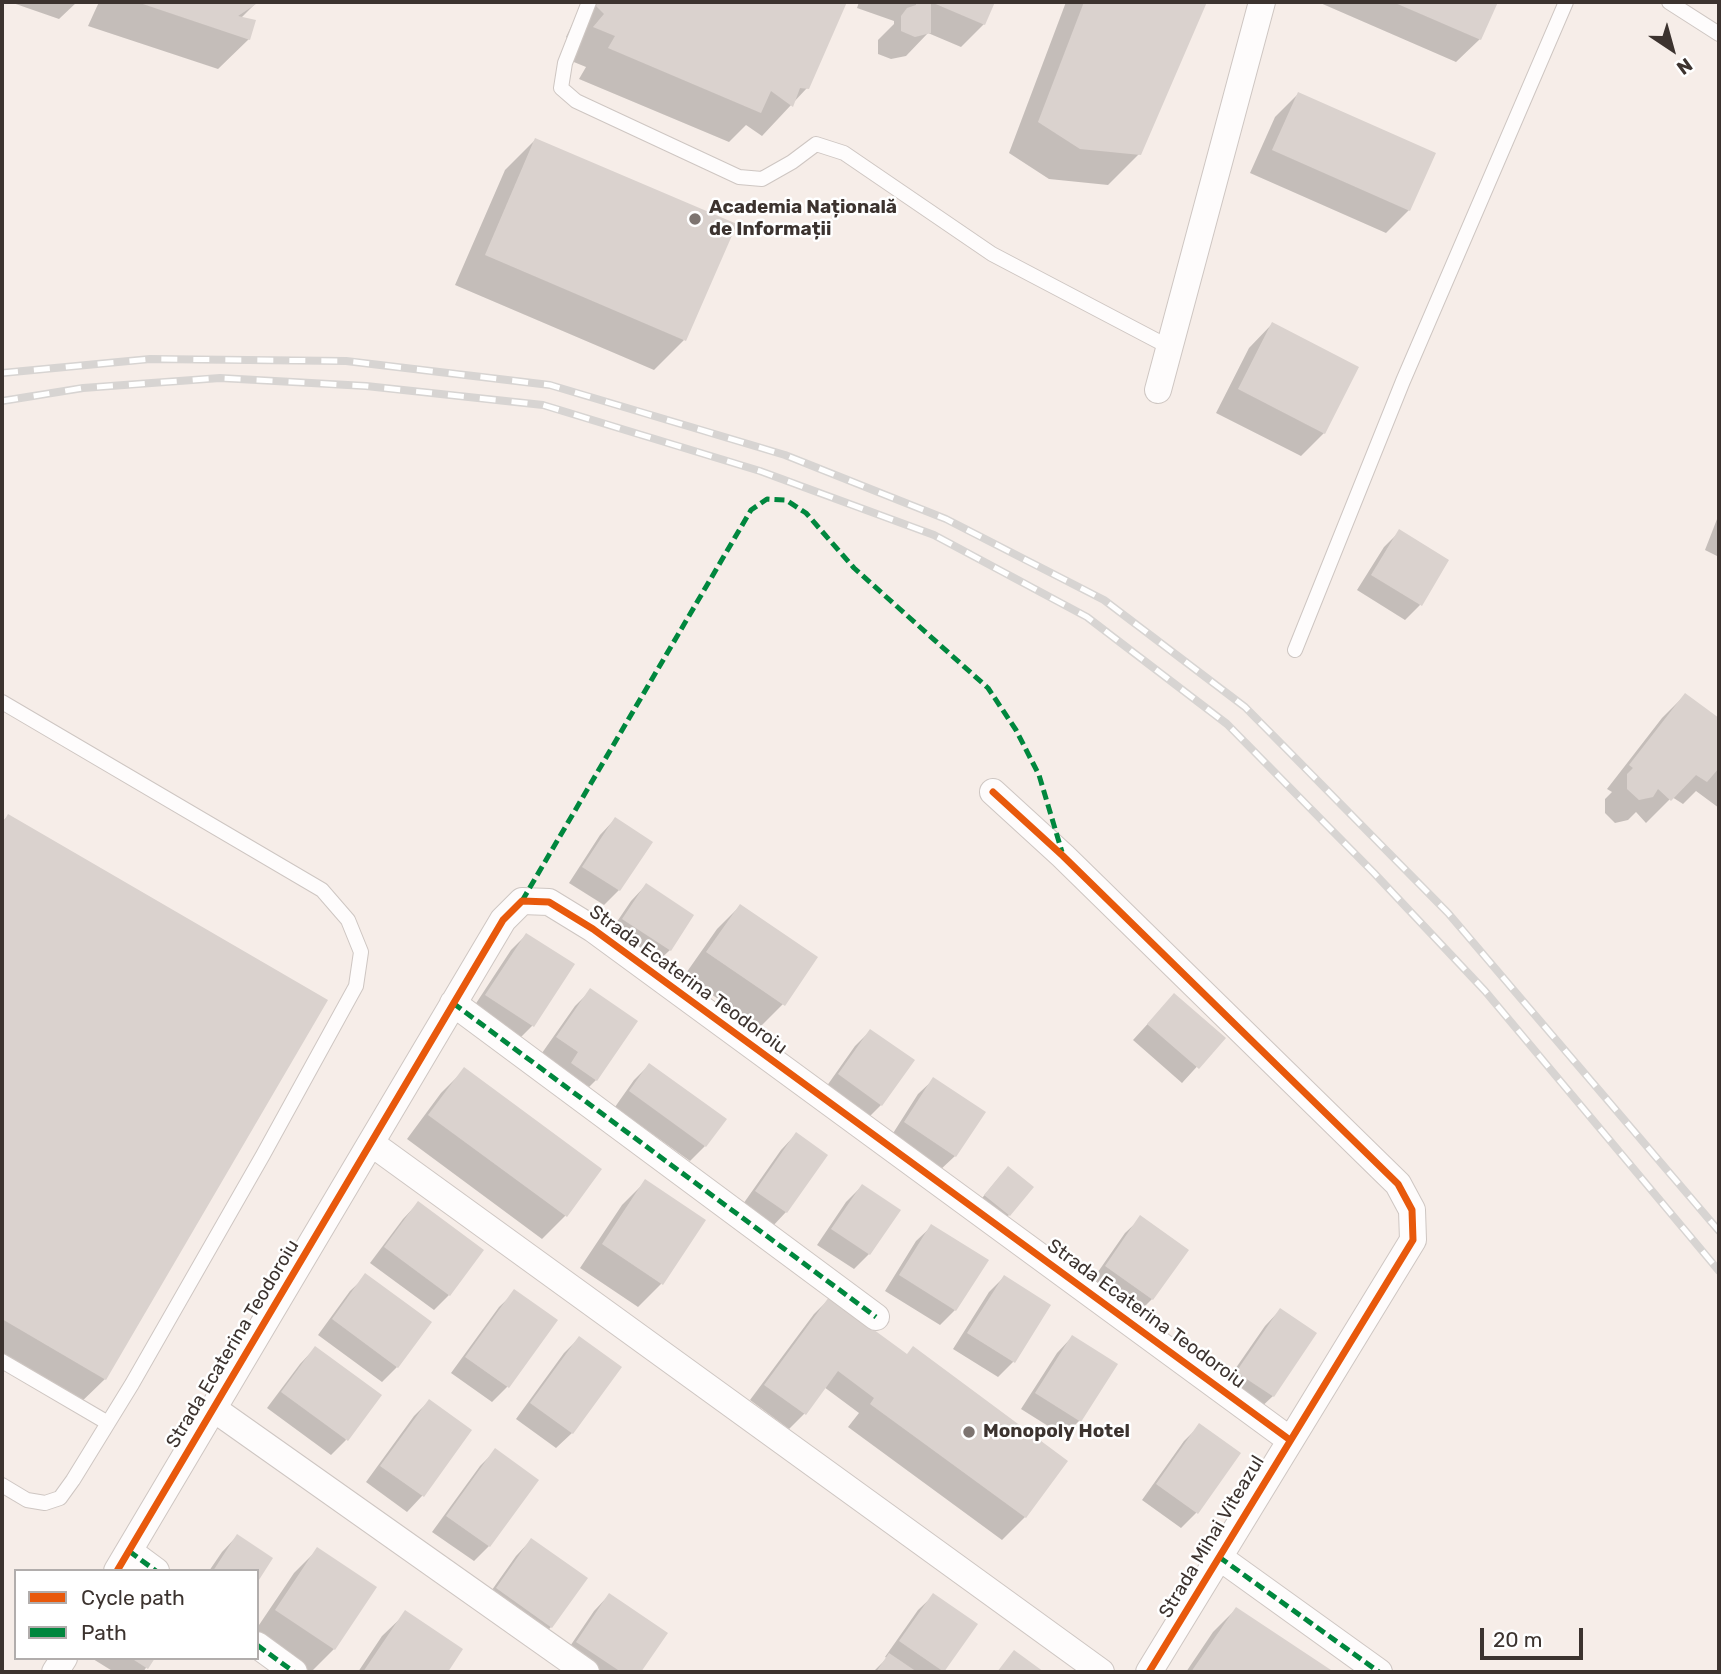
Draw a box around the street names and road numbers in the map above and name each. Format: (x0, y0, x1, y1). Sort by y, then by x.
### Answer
street label: Strada Ecaterina Teodoroiu (585, 901, 791, 1059)
street label: Strada Ecaterina Teodoroiu (1043, 1235, 1249, 1393)
street label: Strada Ecaterina Teodoroiu (162, 1236, 304, 1452)
street label: Strada Mihai Viteazul (1154, 1452, 1270, 1622)

